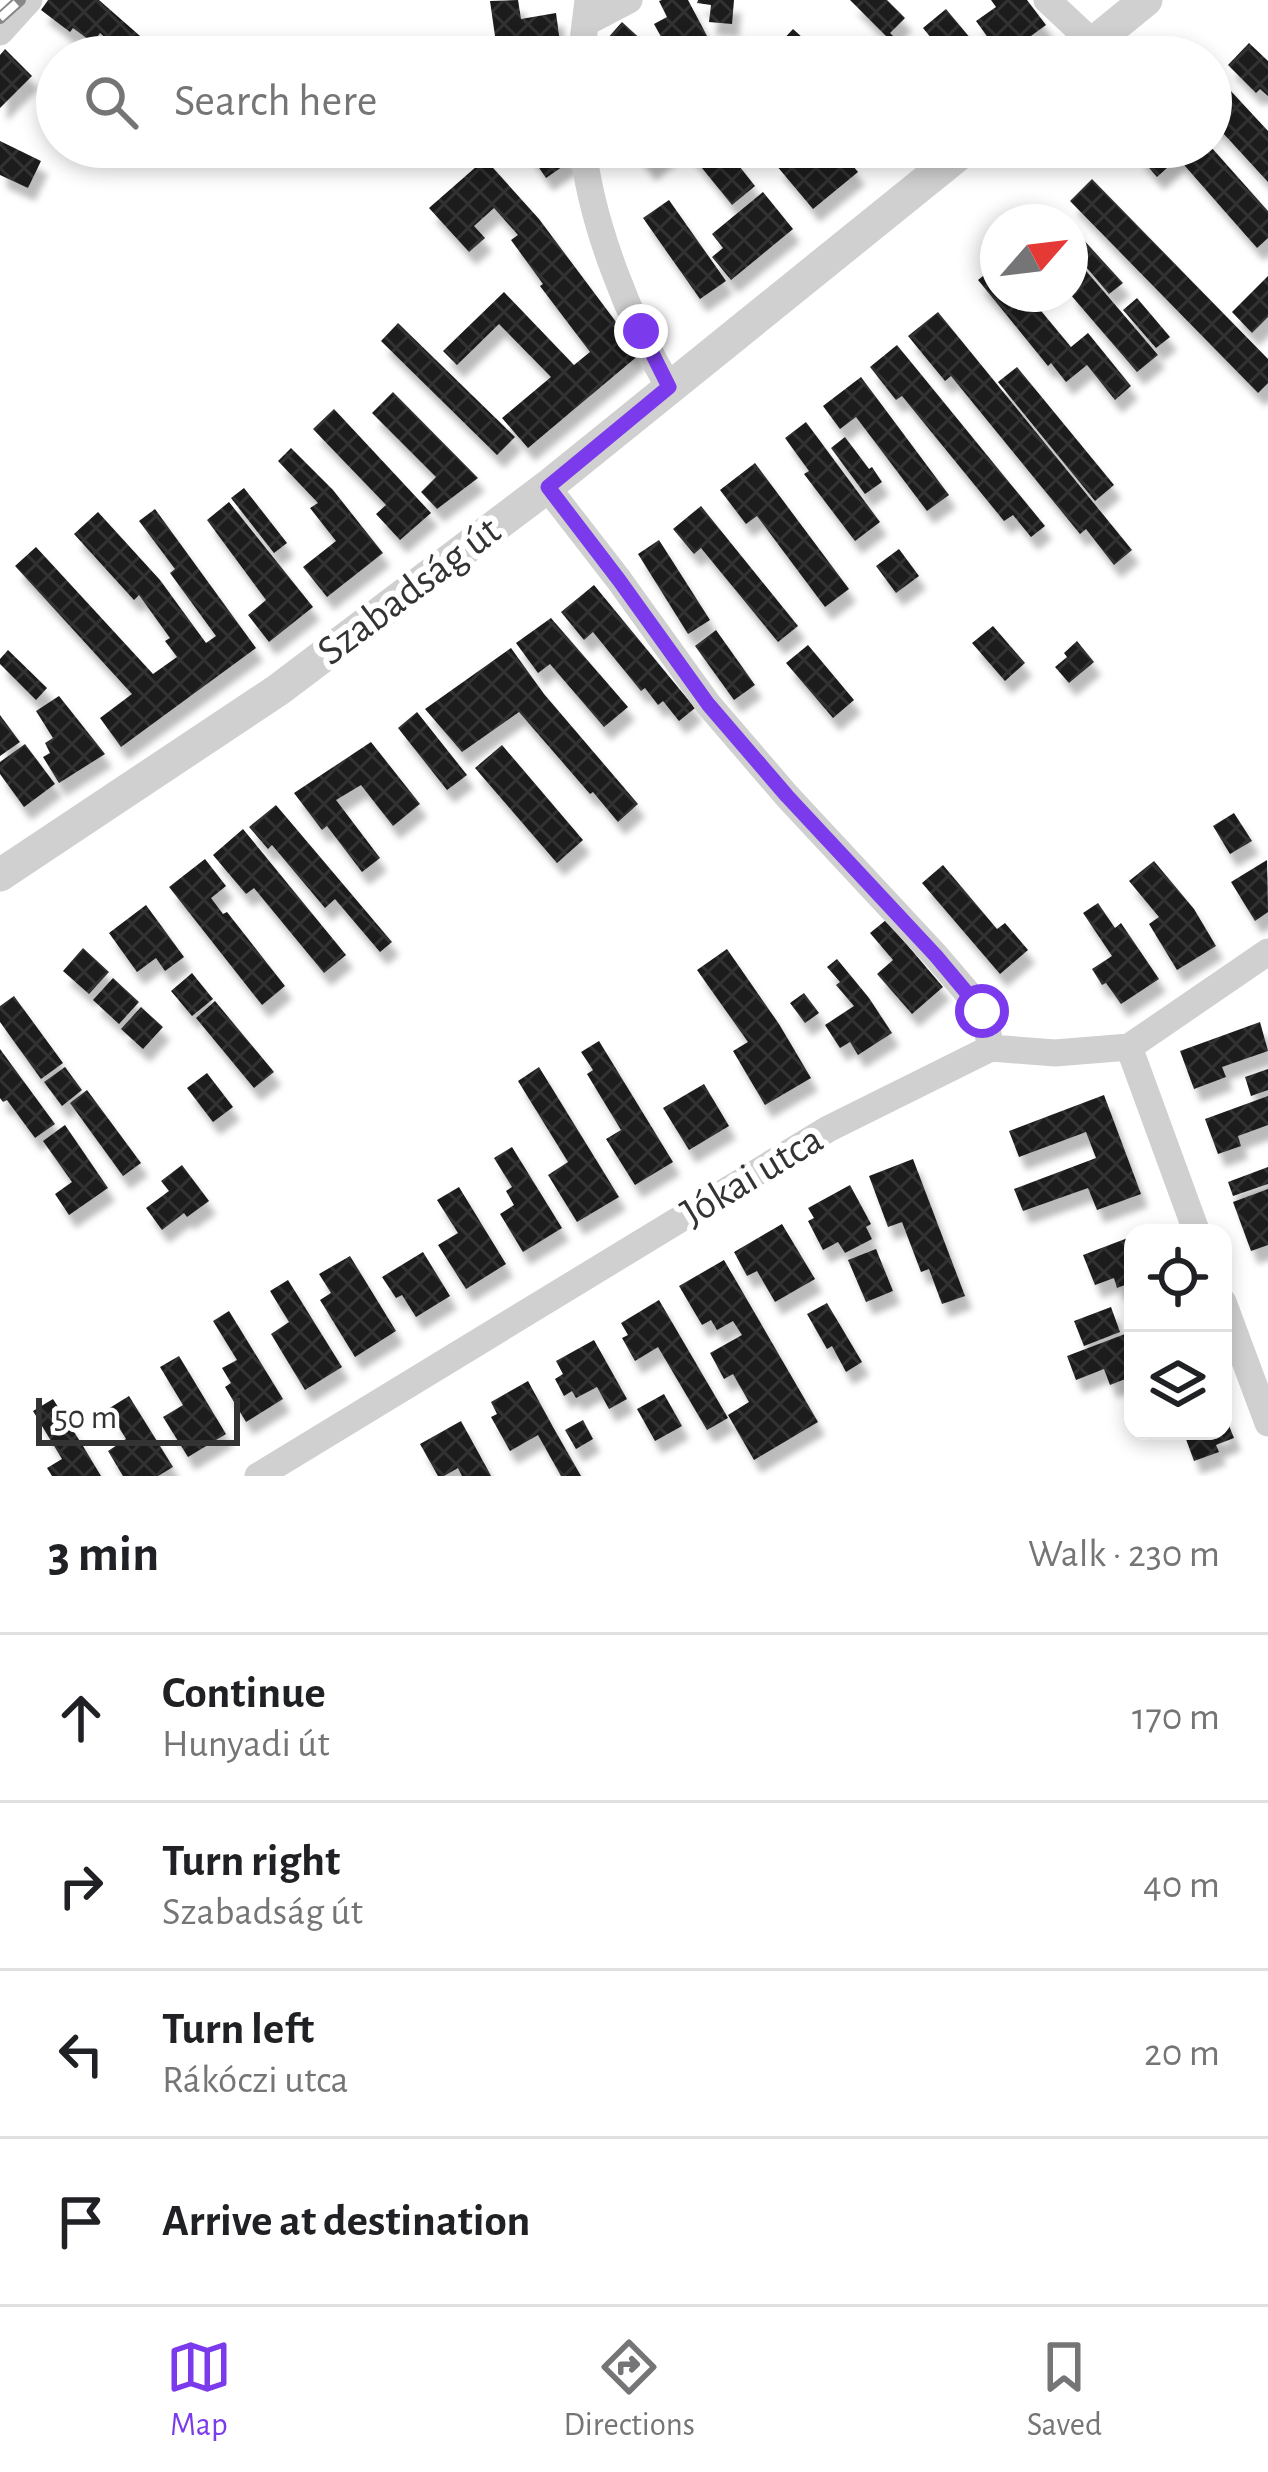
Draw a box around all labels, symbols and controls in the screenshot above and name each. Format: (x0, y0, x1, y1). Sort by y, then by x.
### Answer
search box (36, 36, 1232, 168)
icon: search (78, 69, 144, 135)
text: Search here (174, 79, 377, 124)
north arrow (980, 204, 1088, 312)
route end (614, 304, 668, 358)
street label: Szabadság út (310, 509, 508, 673)
route start (955, 984, 1009, 1038)
street label: Jókai utca (674, 1118, 830, 1234)
map controls (1124, 1224, 1232, 1440)
button: locate (1124, 1224, 1232, 1332)
button: layers (1124, 1332, 1232, 1440)
scale bar (36, 1392, 240, 1445)
text: 50 m (54, 1402, 117, 1435)
text: 3 min (48, 1529, 159, 1580)
text: Walk · 230 m (1028, 1535, 1220, 1574)
text: Continue (162, 1671, 326, 1716)
icon: ahead (48, 1685, 114, 1751)
text: 170 m (1132, 1698, 1220, 1737)
text: Hunyadi út (162, 1725, 330, 1764)
text: Turn right (162, 1839, 340, 1884)
icon: right (48, 1853, 114, 1919)
text: 40 m (1143, 1866, 1220, 1905)
text: Szabadság út (162, 1893, 363, 1932)
text: Turn left (162, 2007, 314, 2052)
icon: left (48, 2021, 114, 2087)
text: 20 m (1144, 2034, 1220, 2073)
text: Rákóczi utca (162, 2061, 349, 2100)
icon: arrive (48, 2189, 114, 2255)
text: Arrive at destination (162, 2199, 530, 2244)
tab: Map (166, 2334, 232, 2446)
tab: Directions (563, 2334, 695, 2446)
tab: Saved (1027, 2334, 1102, 2446)

